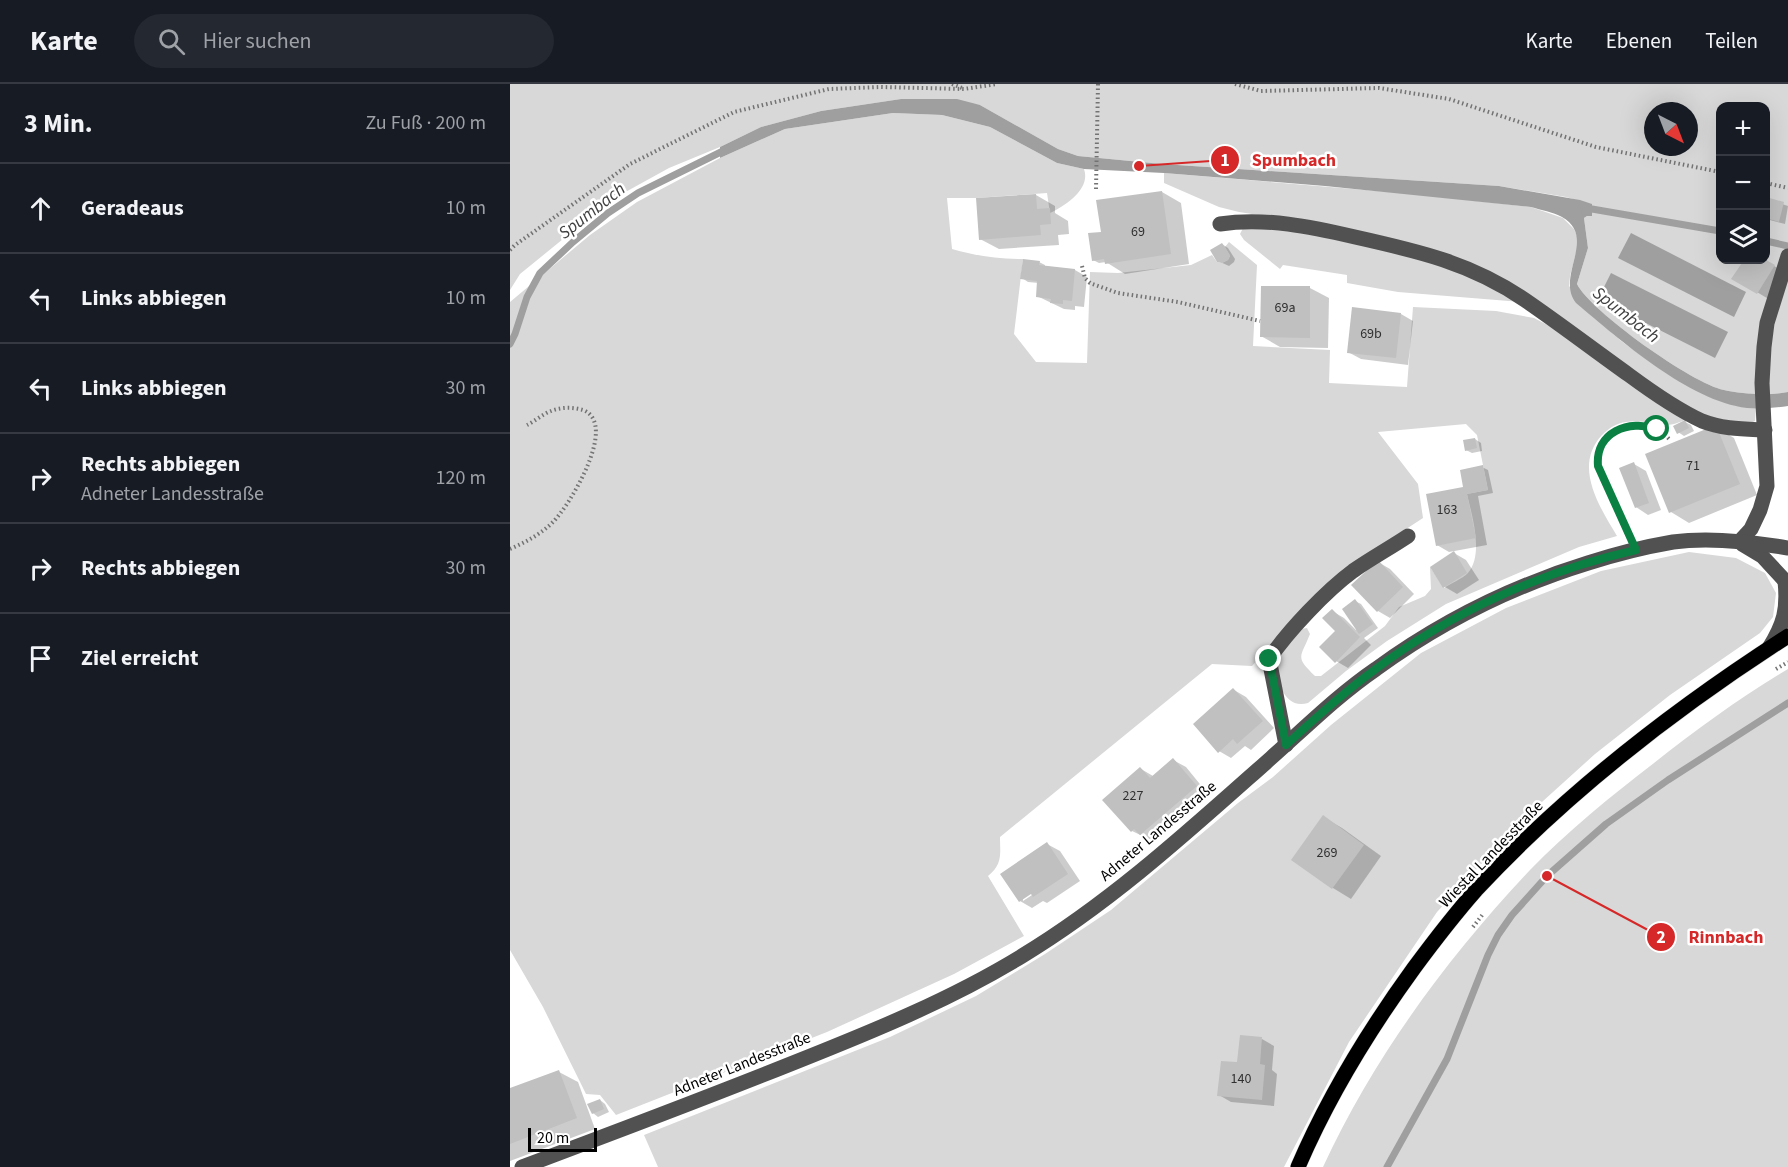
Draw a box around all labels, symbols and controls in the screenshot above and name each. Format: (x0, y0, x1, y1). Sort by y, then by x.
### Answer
search box (134, 14, 554, 68)
text: Karte (30, 21, 98, 61)
icon: search (155, 25, 188, 58)
text: Hier suchen (203, 25, 312, 57)
text: Karte (1526, 26, 1573, 56)
text: Ebenen (1606, 26, 1672, 56)
text: Teilen (1705, 26, 1758, 56)
north arrow (1644, 102, 1698, 156)
map controls (1716, 102, 1770, 264)
button: + (1716, 102, 1770, 156)
text: 3 Min. (24, 105, 93, 142)
text: Zu Fuß · 200 m (365, 109, 486, 137)
callout: Spumbach (1210, 142, 1348, 178)
text: 1 (1220, 148, 1230, 173)
text: Spumbach (1252, 148, 1336, 173)
button: − (1716, 156, 1770, 210)
water label: Spumbach (553, 177, 631, 245)
icon: ahead (24, 192, 57, 225)
text: Geradeaus (81, 192, 184, 224)
text: 10 m (446, 194, 486, 222)
button: layers (1716, 210, 1770, 264)
house number: 69 (1131, 222, 1145, 242)
water label: Spumbach (1587, 281, 1665, 349)
icon: left (24, 282, 57, 315)
text: Links abbiegen (81, 282, 227, 314)
text: 10 m (446, 284, 486, 312)
house number: 69a (1275, 298, 1295, 318)
house number: 69b (1360, 324, 1382, 344)
icon: left (24, 372, 57, 405)
text: Links abbiegen (81, 372, 227, 404)
text: 30 m (446, 374, 486, 402)
route start (1643, 415, 1669, 441)
text: Rechts abbiegen (81, 448, 240, 480)
house number: 71 (1686, 456, 1700, 476)
icon: right (24, 462, 57, 495)
text: 120 m (436, 464, 486, 492)
text: Adneter Landesstraße (81, 480, 264, 508)
house number: 163 (1437, 500, 1457, 520)
icon: right (24, 552, 57, 585)
text: Rechts abbiegen (81, 552, 240, 584)
text: 30 m (446, 554, 486, 582)
icon: arrive (24, 642, 57, 675)
text: Ziel erreicht (81, 642, 199, 674)
route end (1255, 645, 1281, 671)
street label: Adneter Landesstraße (1095, 776, 1221, 886)
house number: 227 (1123, 786, 1143, 806)
street label: Wiestal Landesstraße (1434, 795, 1548, 913)
house number: 269 (1317, 843, 1337, 863)
callout: Rinnbach (1646, 919, 1775, 955)
text: 2 (1656, 925, 1666, 950)
text: Rinnbach (1689, 925, 1763, 950)
street label: Adneter Landesstraße (670, 1026, 814, 1102)
house number: 140 (1231, 1069, 1251, 1089)
scale bar (528, 1125, 597, 1152)
text: 20 m (537, 1127, 569, 1149)

